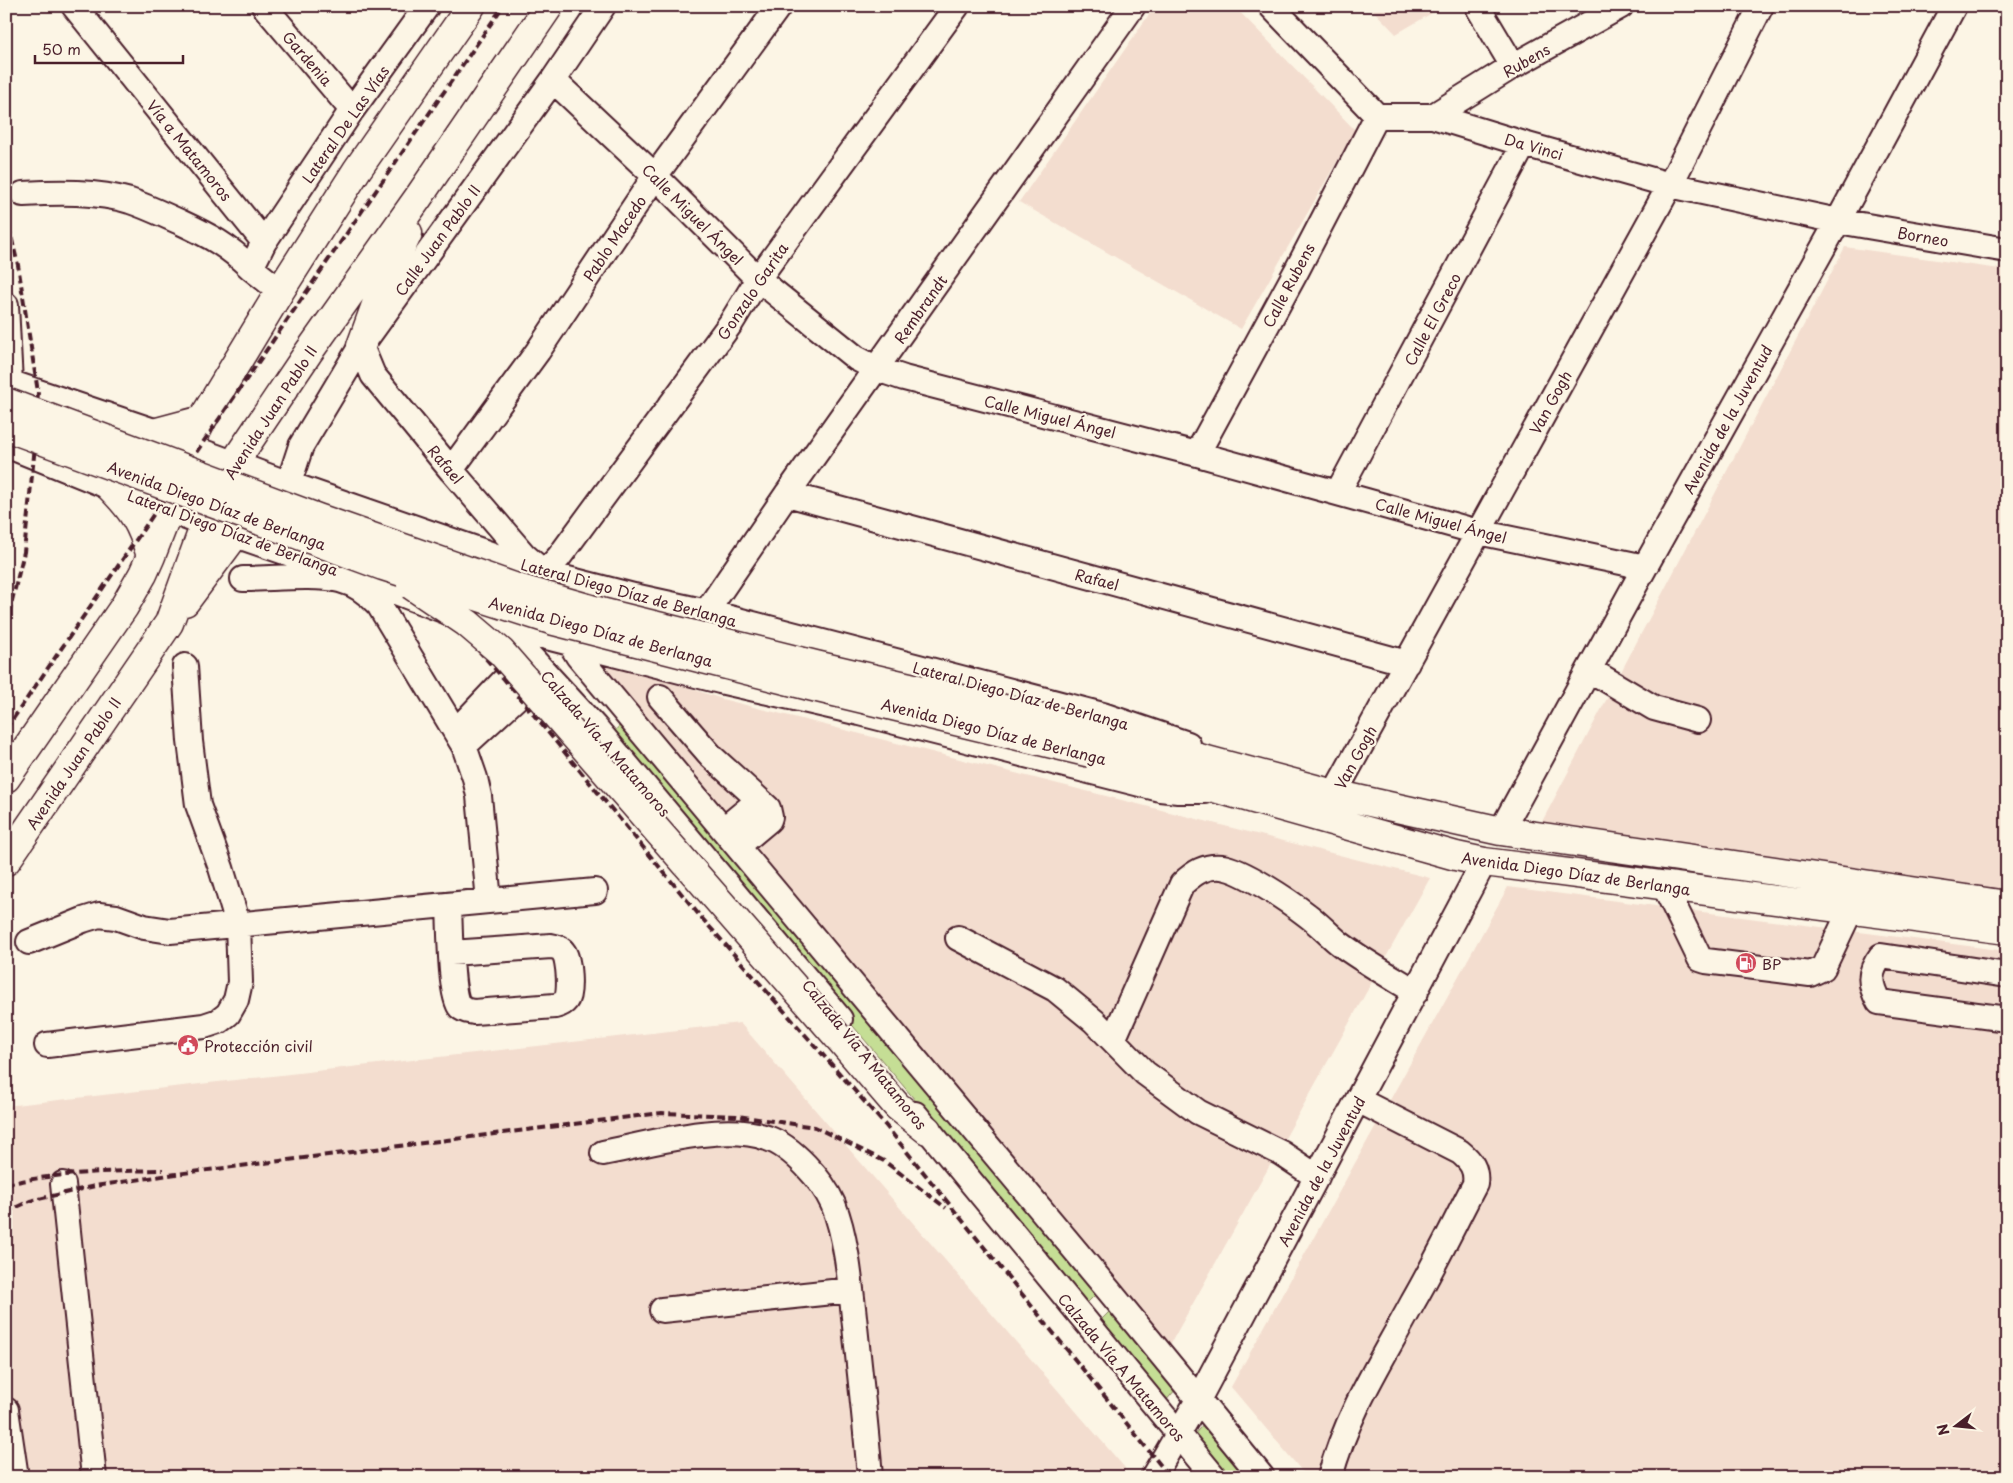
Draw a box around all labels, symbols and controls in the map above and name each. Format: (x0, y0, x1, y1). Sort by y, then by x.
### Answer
street label: Gardenia (278, 25, 339, 91)
scale bar (35, 32, 182, 64)
text: 50 m (42, 37, 81, 60)
street label: Rubens (1498, 37, 1554, 83)
street label: Lateral De Las Vías (296, 60, 394, 188)
street label: Vía a Matamoros (142, 94, 238, 206)
street label: Da Vinci (1502, 127, 1566, 165)
street label: Calle Miguel Ángel (637, 158, 749, 270)
street label: Calle Juan Pablo II (389, 180, 485, 300)
street label: Pablo Macedo (577, 190, 651, 286)
street label: Borneo (1896, 220, 1950, 252)
street label: Gonzalo Garita (711, 237, 793, 344)
street label: Calle Rubens (1256, 239, 1320, 331)
street label: Calle El Greco (1398, 269, 1466, 369)
street label: Rembrandt (888, 270, 952, 348)
street label: Avenida de la Juventud (1676, 340, 1778, 498)
street label: Avenida Juan Pablo II (218, 341, 322, 483)
street label: Van Gogh (1523, 366, 1577, 438)
street label: Calle Miguel Ángel (982, 388, 1118, 444)
street label: Rafael (423, 439, 469, 489)
street label: Avenida Diego Díaz de Berlanga (105, 455, 330, 556)
street label: Lateral Diego Díaz de Berlanga (124, 483, 342, 581)
street label: Calle Miguel Ángel (1373, 491, 1509, 549)
street label: Lateral Diego Díaz de Berlanga (518, 552, 740, 632)
street label: Rafael (1072, 562, 1122, 596)
street label: Avenida Diego Díaz de Berlanga (486, 590, 716, 672)
street label: Lateral Diego Díaz de Berlanga (910, 655, 1132, 735)
street label: Calzada Vía A Matamoros (536, 665, 676, 821)
street label: Avenida Juan Pablo II (20, 692, 126, 834)
street label: Avenida Diego Díaz de Berlanga (879, 692, 1109, 770)
street label: Van Gogh (1328, 721, 1382, 793)
street label: Avenida Diego Díaz de Berlanga (1460, 846, 1693, 901)
fuel station icon: BP (1734, 951, 1758, 975)
place label: BP (1762, 952, 1781, 975)
street label: Calzada Vía A Matamoros (797, 974, 933, 1134)
public building icon: Protección civil (176, 1033, 200, 1057)
place label: Protección civil (204, 1034, 313, 1057)
street label: Avenida de la Juventud (1272, 1092, 1370, 1250)
street label: Calzada Vía A Matamoros (1053, 1288, 1191, 1446)
north arrow (1930, 1400, 1980, 1450)
text: N (1931, 1421, 1955, 1438)

